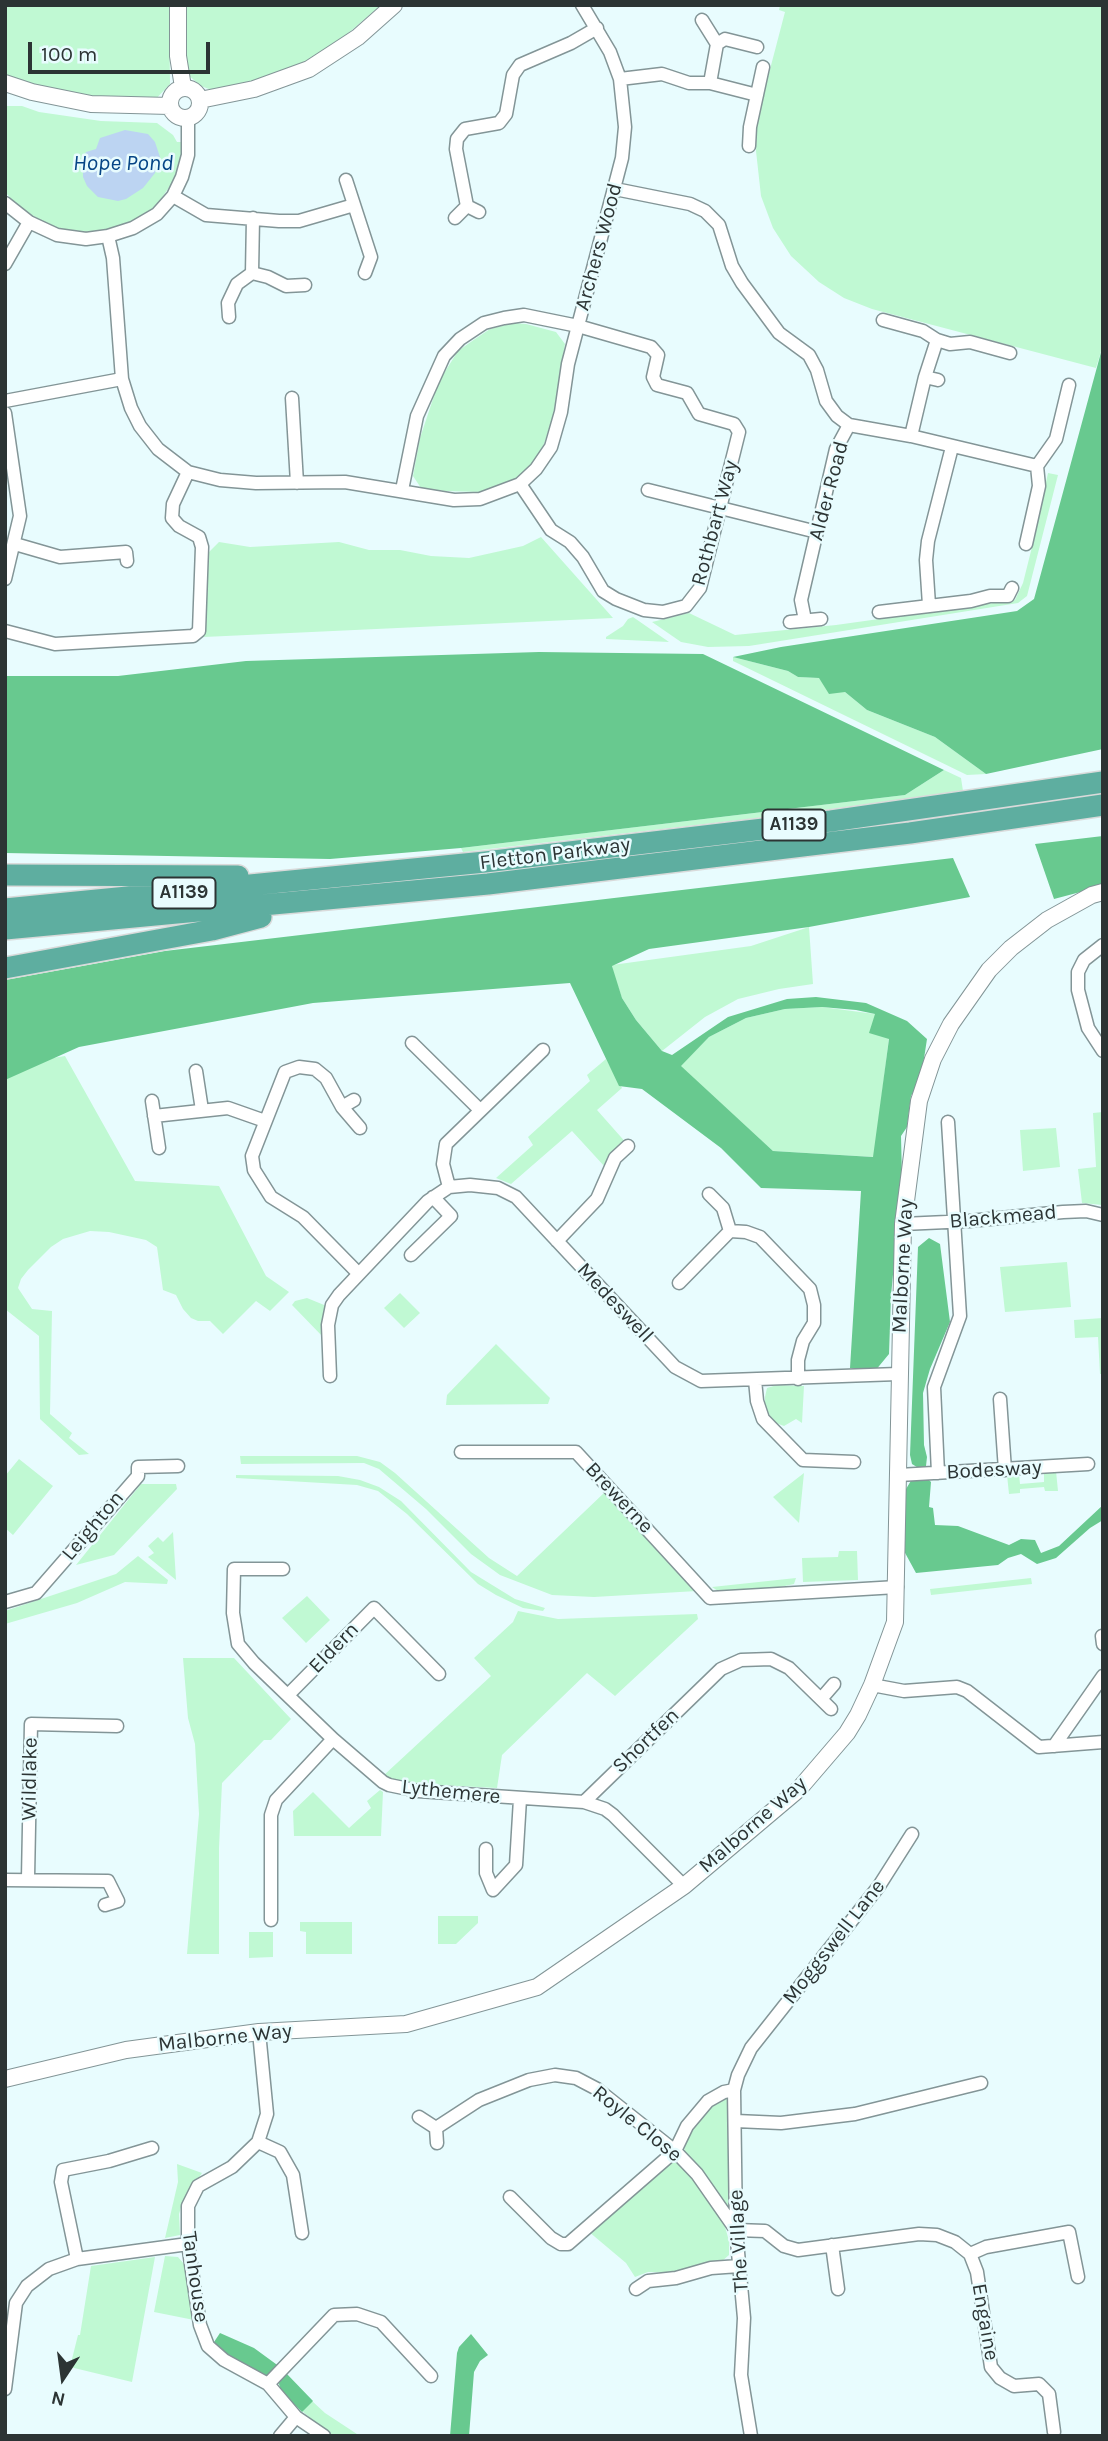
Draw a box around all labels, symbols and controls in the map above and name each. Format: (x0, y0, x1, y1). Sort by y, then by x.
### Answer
scale bar (32, 28, 214, 72)
text: 100 m (41, 42, 98, 66)
water label: Hope Pond (73, 149, 173, 177)
street label: Archers Wood (570, 180, 628, 314)
street label: Alder Road (804, 438, 854, 544)
street label: Rothbart Way (686, 458, 744, 588)
road number: A1139 (762, 810, 826, 840)
street label: Fletton Parkway (478, 832, 632, 876)
road number: A1139 (152, 878, 216, 908)
street label: Malborne Way (887, 1198, 919, 1334)
street label: Blackmead (948, 1200, 1058, 1234)
street label: Medeswell (571, 1258, 659, 1348)
street label: Bodesway (946, 1455, 1042, 1485)
street label: Brewerne (580, 1457, 658, 1539)
street label: Leighton (57, 1486, 129, 1566)
street label: Eldern (304, 1617, 364, 1679)
street label: Shortfen (607, 1703, 685, 1779)
street label: Wildlake (17, 1737, 43, 1821)
street label: Malborne Way (694, 1771, 812, 1879)
street label: Lythemere (400, 1774, 502, 1810)
street label: Moggswell Lane (777, 1875, 891, 2009)
street label: Malborne Way (157, 2018, 293, 2058)
street label: Royle Close (587, 2080, 687, 2168)
street label: The Village (724, 2189, 754, 2293)
street label: Tanhouse (176, 2230, 214, 2324)
street label: Engaine (966, 2282, 1004, 2362)
north arrow (28, 2343, 98, 2413)
text: N (49, 2386, 67, 2411)

